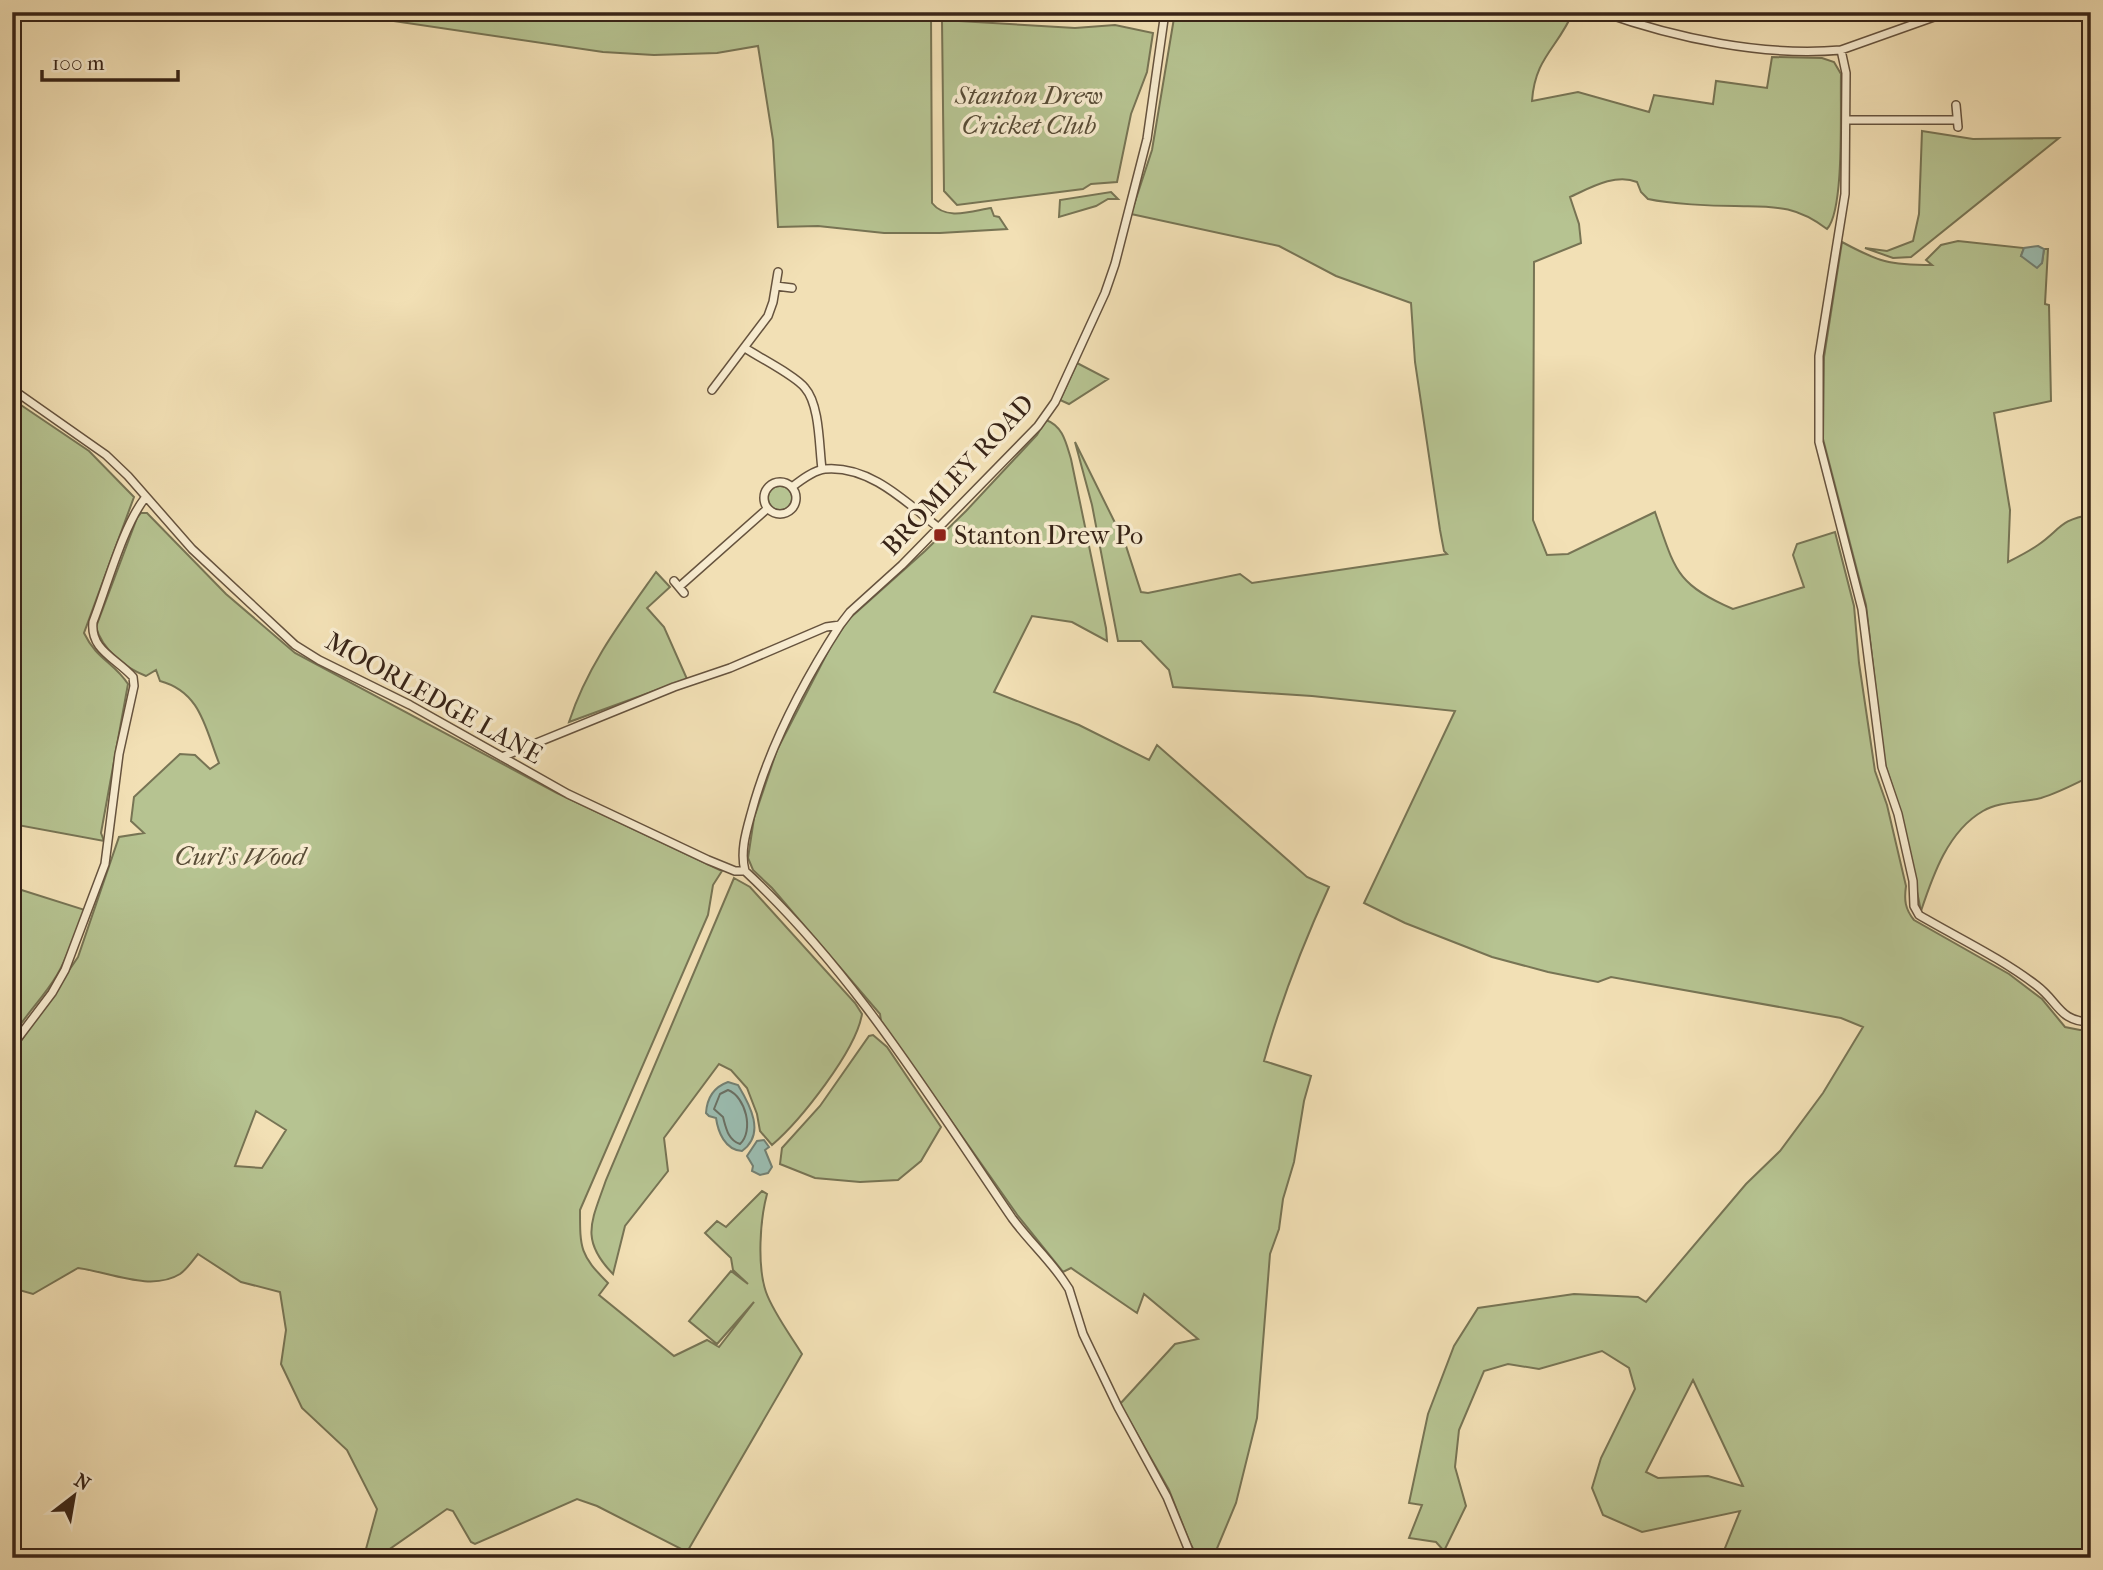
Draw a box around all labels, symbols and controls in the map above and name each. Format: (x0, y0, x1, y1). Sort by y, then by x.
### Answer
scale bar (42, 38, 178, 82)
text: 100 m (52, 51, 105, 75)
park label: Stanton Drew Cricket Club (954, 80, 1103, 141)
street label: BROMLEY ROAD (876, 388, 1040, 562)
place label: Stanton Drew Po (954, 520, 1143, 551)
marker: Stanton Drew Po (932, 527, 948, 543)
street label: MOORLEDGE LANE (320, 626, 548, 771)
park label: Curl's Wood (175, 841, 309, 872)
north arrow (38, 1462, 108, 1532)
text: N (70, 1469, 95, 1496)

